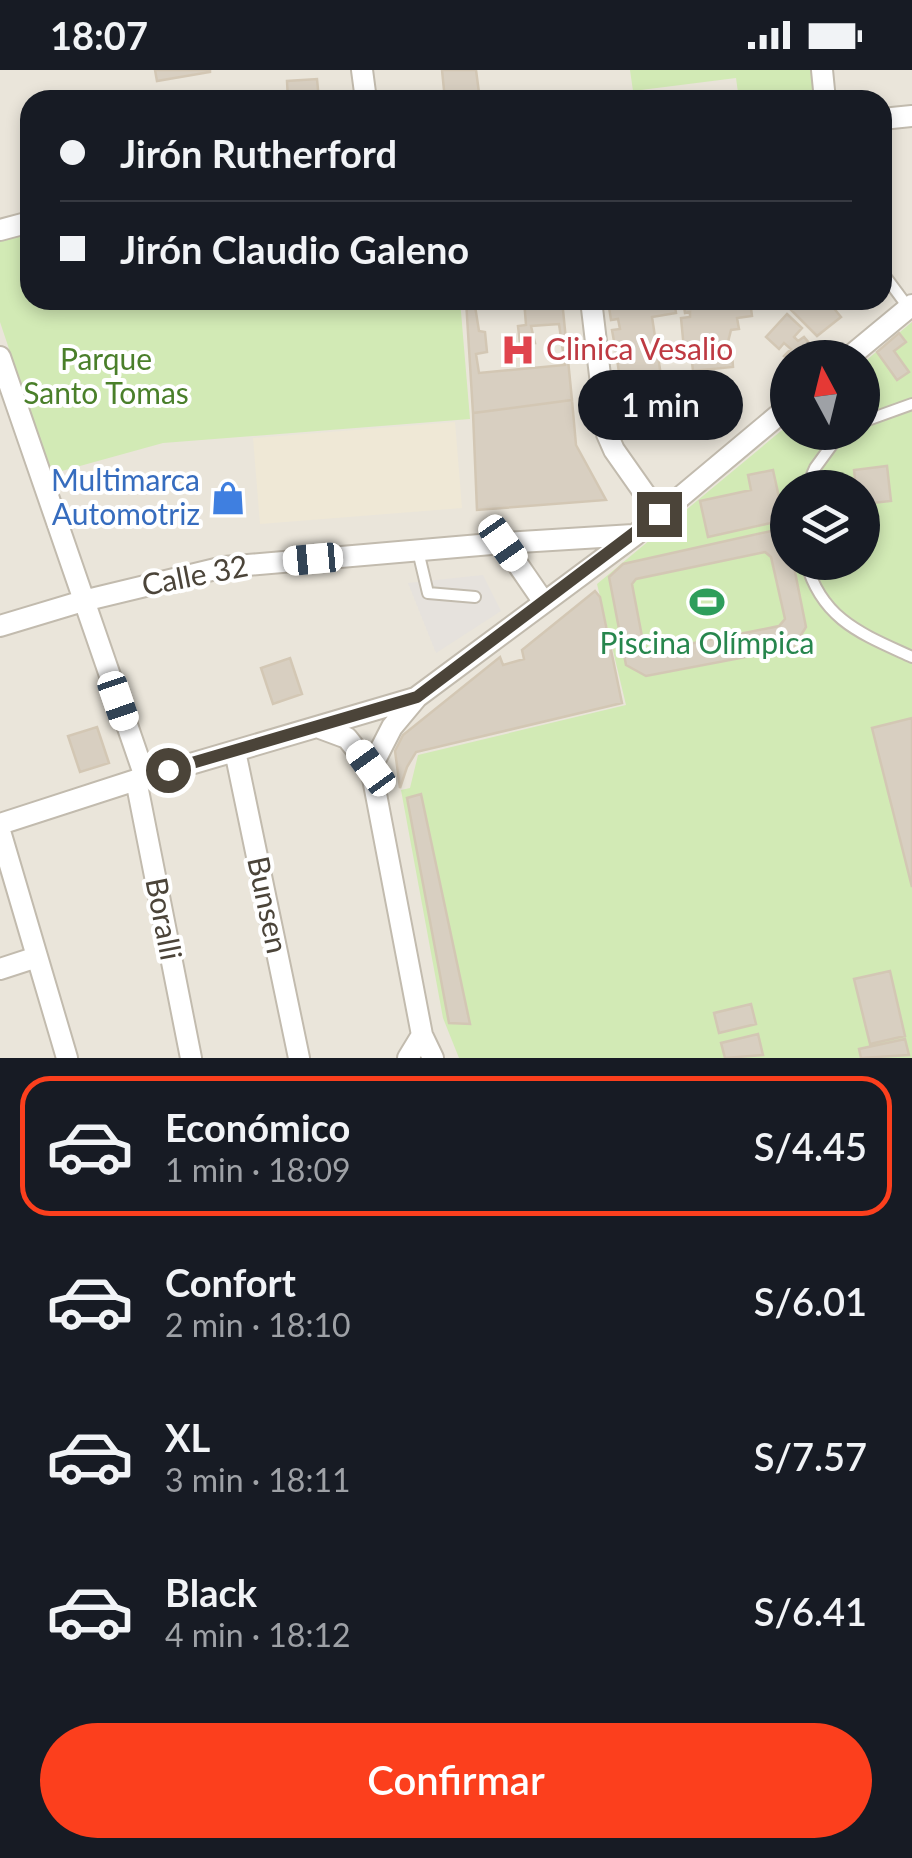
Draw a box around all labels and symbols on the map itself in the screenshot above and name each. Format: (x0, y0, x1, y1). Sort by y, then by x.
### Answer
place label: Clinica Vesalio (546, 330, 733, 366)
hospital icon: Clinica Vesalio (499, 331, 537, 369)
park label: Parque Santo Tomas (23, 340, 189, 410)
north arrow (770, 340, 880, 450)
callout: 1 min (576, 369, 742, 439)
place label: Multimarca Automotriz (51, 461, 200, 531)
shop icon: Multimarca Automotriz (209, 479, 247, 517)
route end (637, 492, 682, 537)
car (474, 510, 532, 576)
car (282, 541, 344, 577)
street label: Calle 32 (138, 546, 251, 602)
sports icon: Piscina Olímpica (688, 583, 726, 621)
place label: Piscina Olímpica (600, 624, 814, 660)
car (94, 668, 142, 734)
car (341, 735, 401, 801)
route start (146, 748, 191, 793)
street label: Bunsen (241, 853, 297, 956)
street label: Boralli (139, 874, 191, 963)

